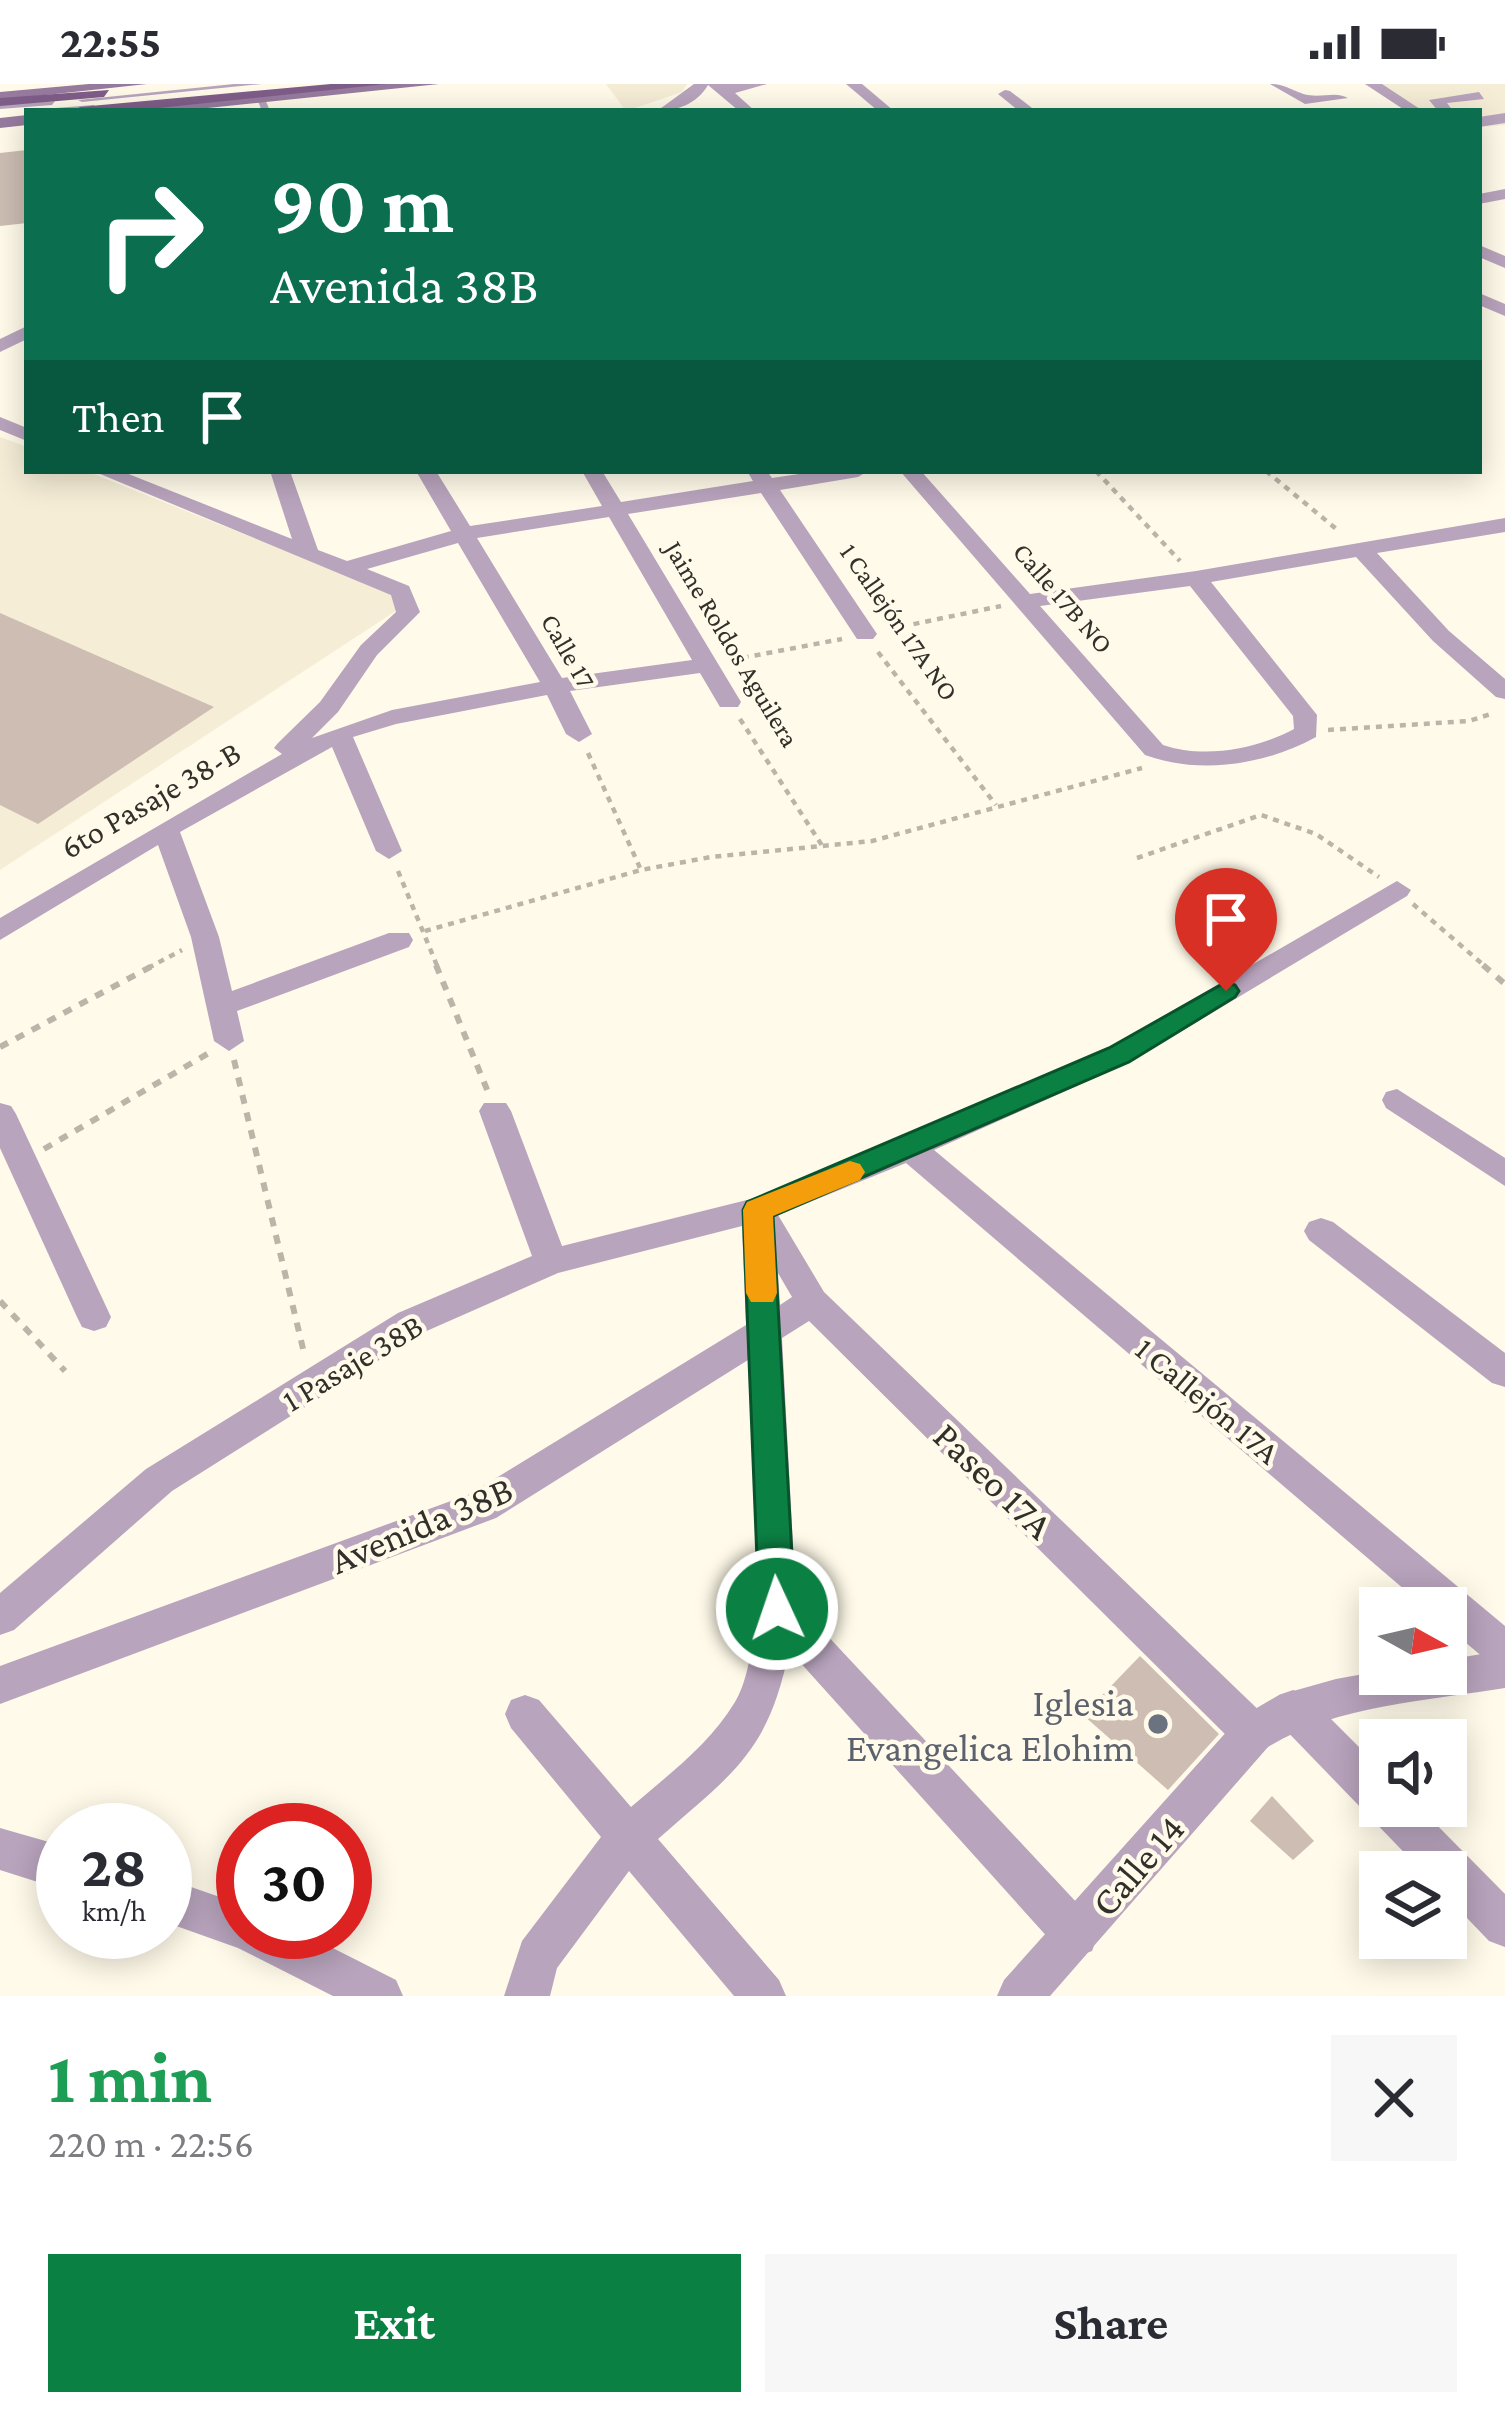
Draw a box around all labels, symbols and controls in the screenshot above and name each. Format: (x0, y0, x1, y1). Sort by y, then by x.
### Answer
text: 22:55 (60, 17, 161, 67)
icon: right (72, 156, 228, 312)
text: 90 m (270, 157, 454, 250)
text: Avenida 38B (270, 255, 539, 315)
icon: arrive (189, 384, 255, 450)
text: Then (72, 392, 165, 442)
street label: Jaime Roldos Aguilera (657, 533, 805, 752)
street label: Calle 17B NO (1007, 537, 1119, 659)
street label: 1 Callejón 17A NO (834, 538, 964, 706)
street label: Calle 17 (535, 609, 601, 693)
street label: 6to Pasaje 38-B (54, 733, 247, 866)
pin (1175, 868, 1277, 991)
icon: arrive (1193, 886, 1259, 952)
street label: 1 Pasaje 38B (275, 1306, 429, 1419)
street label: 1 Callejón 17A (1128, 1330, 1287, 1471)
street label: Paseo 17A (925, 1413, 1062, 1548)
street label: Avenida 38B (324, 1467, 519, 1582)
position arrow (714, 1546, 840, 1672)
north arrow (1359, 1587, 1467, 1695)
map controls (1359, 1587, 1467, 1959)
place label: Iglesia Evangelica Elohim (846, 1681, 1134, 1770)
marker: Iglesia Evangelica Elohim (1145, 1711, 1171, 1737)
button: sound (1359, 1719, 1467, 1827)
speed limit sign: 30 (216, 1803, 372, 1959)
street label: Calle 14 (1082, 1806, 1193, 1924)
text: 28 (81, 1832, 147, 1899)
button: layers (1359, 1851, 1467, 1959)
text: km/h (82, 1894, 146, 1927)
button: close (1331, 2035, 1457, 2161)
text: 1 min (48, 2037, 212, 2117)
text: 220 m · 22:56 (48, 2122, 254, 2165)
button: Exit (48, 2254, 741, 2392)
button: Share (765, 2254, 1457, 2392)

